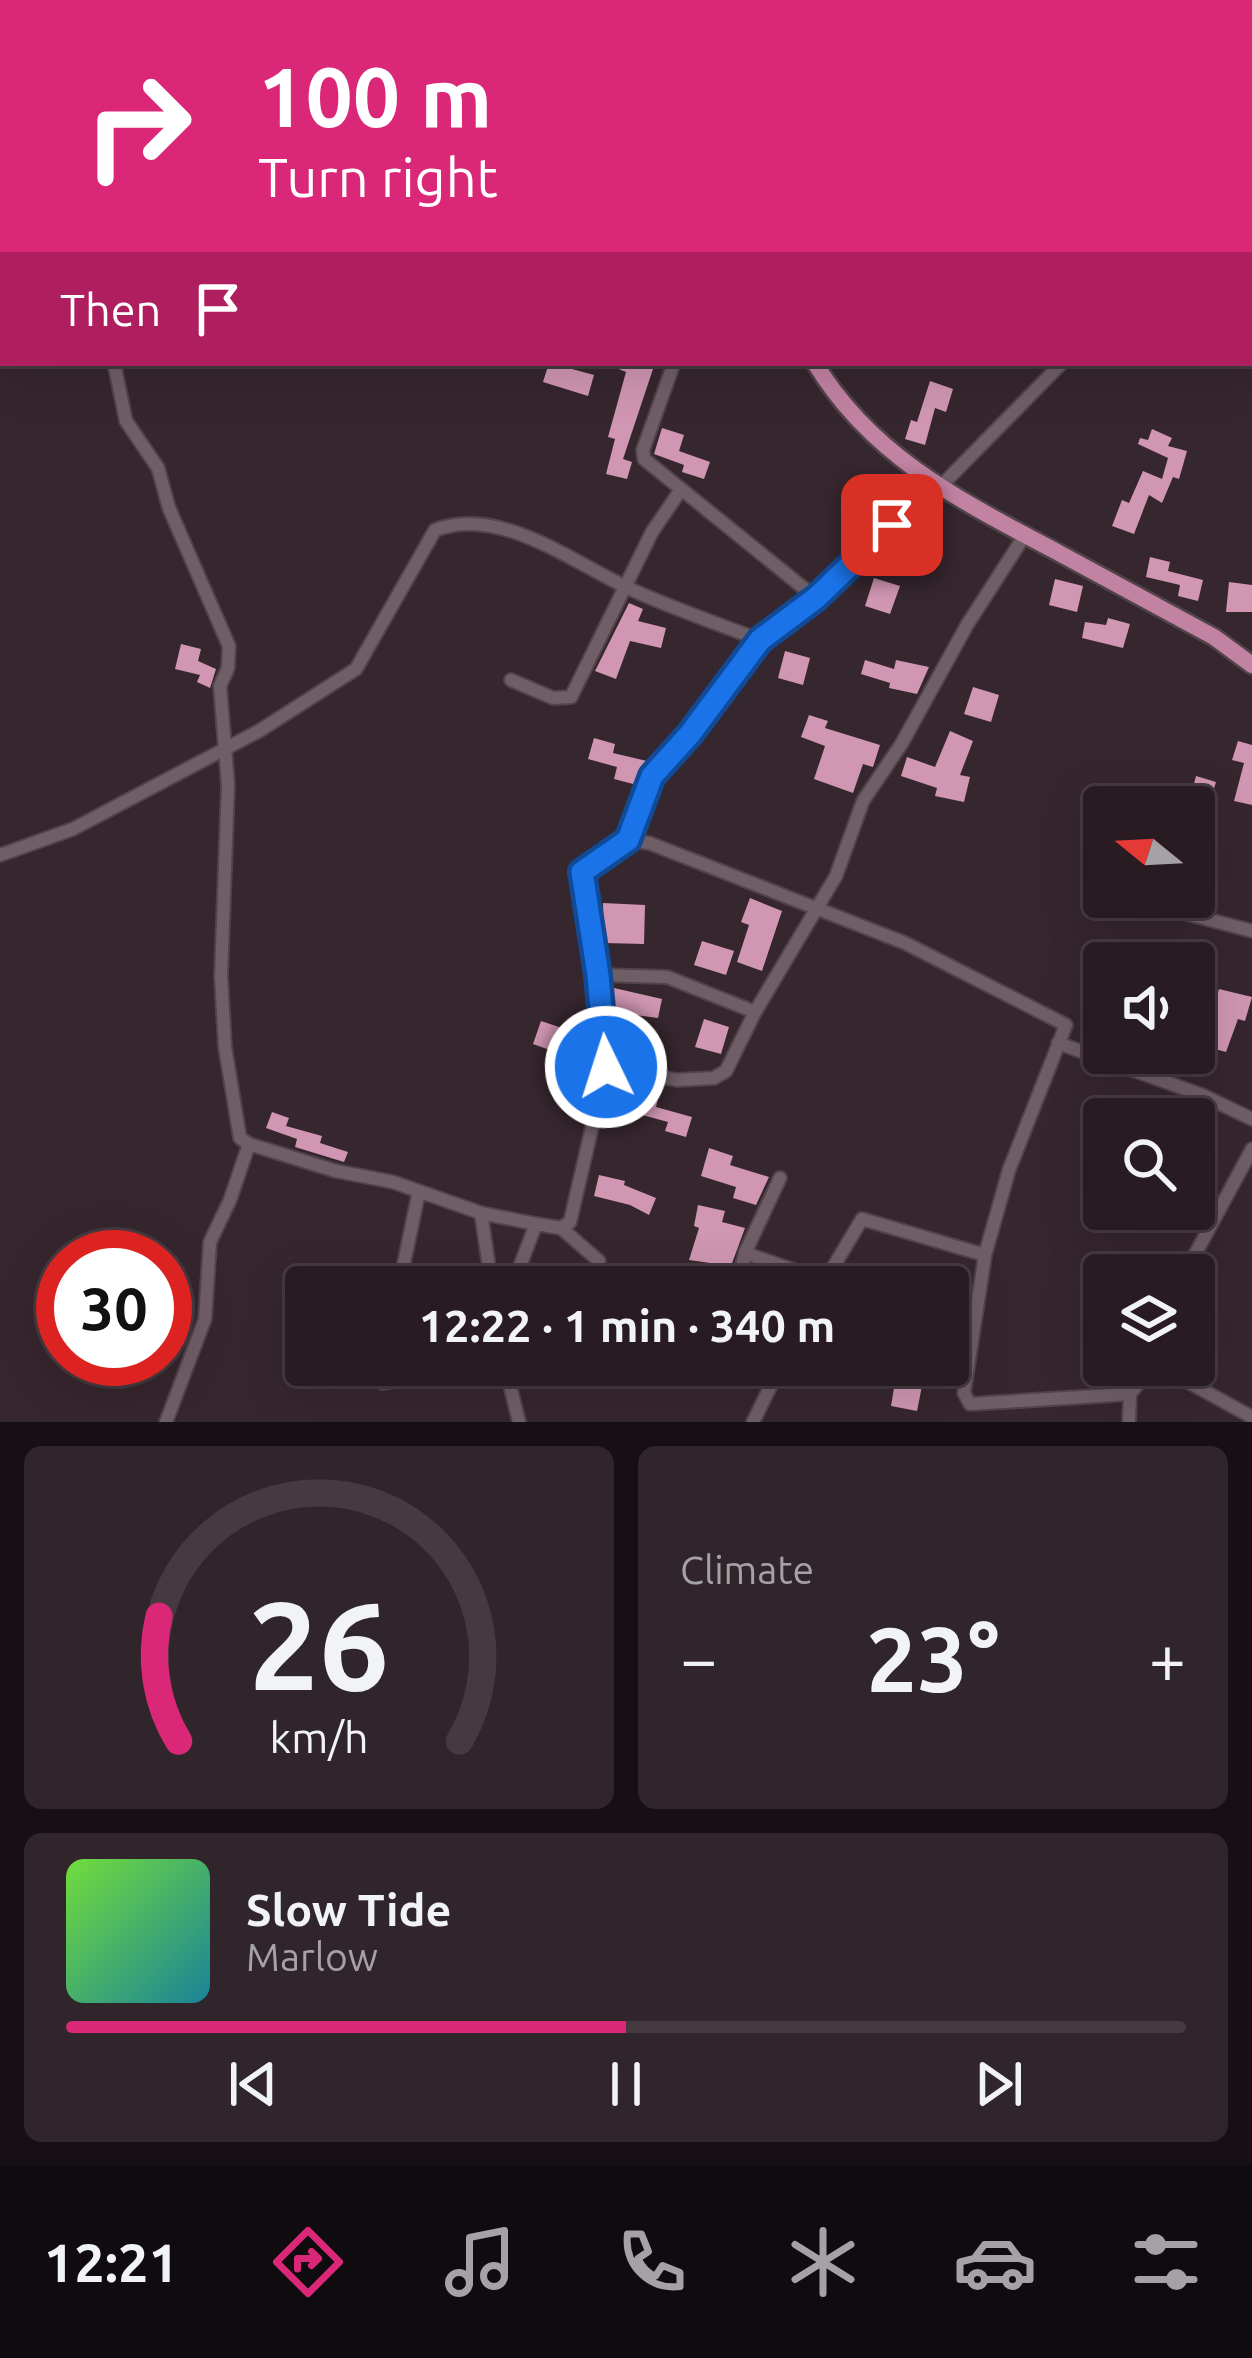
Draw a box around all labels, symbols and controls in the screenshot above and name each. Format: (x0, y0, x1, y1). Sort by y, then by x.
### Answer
icon: right (60, 48, 216, 204)
text: 100 m (258, 49, 492, 143)
text: Turn right (258, 147, 498, 207)
icon: arrive (185, 276, 251, 342)
text: Then (60, 284, 161, 335)
pin (841, 474, 943, 576)
icon: arrive (859, 492, 925, 558)
north arrow (1083, 786, 1215, 918)
map controls (1083, 786, 1215, 1386)
button: sound (1083, 942, 1215, 1074)
position arrow (543, 1004, 669, 1130)
button: search (1083, 1098, 1215, 1230)
speed limit sign: 30 (36, 1230, 192, 1386)
button: layers (1083, 1254, 1215, 1386)
text: 12:22 · 1 min · 340 m (419, 1300, 835, 1351)
text: Climate (680, 1548, 814, 1591)
text: 26 (249, 1574, 389, 1714)
text: 23° (866, 1608, 1000, 1709)
text: − (680, 1621, 717, 1695)
text: + (1149, 1621, 1186, 1695)
text: km/h (269, 1712, 369, 1760)
text: Slow Tide (246, 1884, 451, 1935)
text: Marlow (246, 1935, 378, 1978)
icon: previous (220, 2051, 286, 2117)
icon: pause (593, 2051, 659, 2117)
icon: next (966, 2051, 1032, 2117)
icon: directions (266, 2220, 350, 2304)
icon: music (438, 2220, 522, 2304)
icon: phone (610, 2220, 694, 2304)
icon: climate (781, 2220, 865, 2304)
icon: car (953, 2220, 1037, 2304)
icon: filters (1124, 2220, 1208, 2304)
text: 12:21 (44, 2232, 179, 2292)

